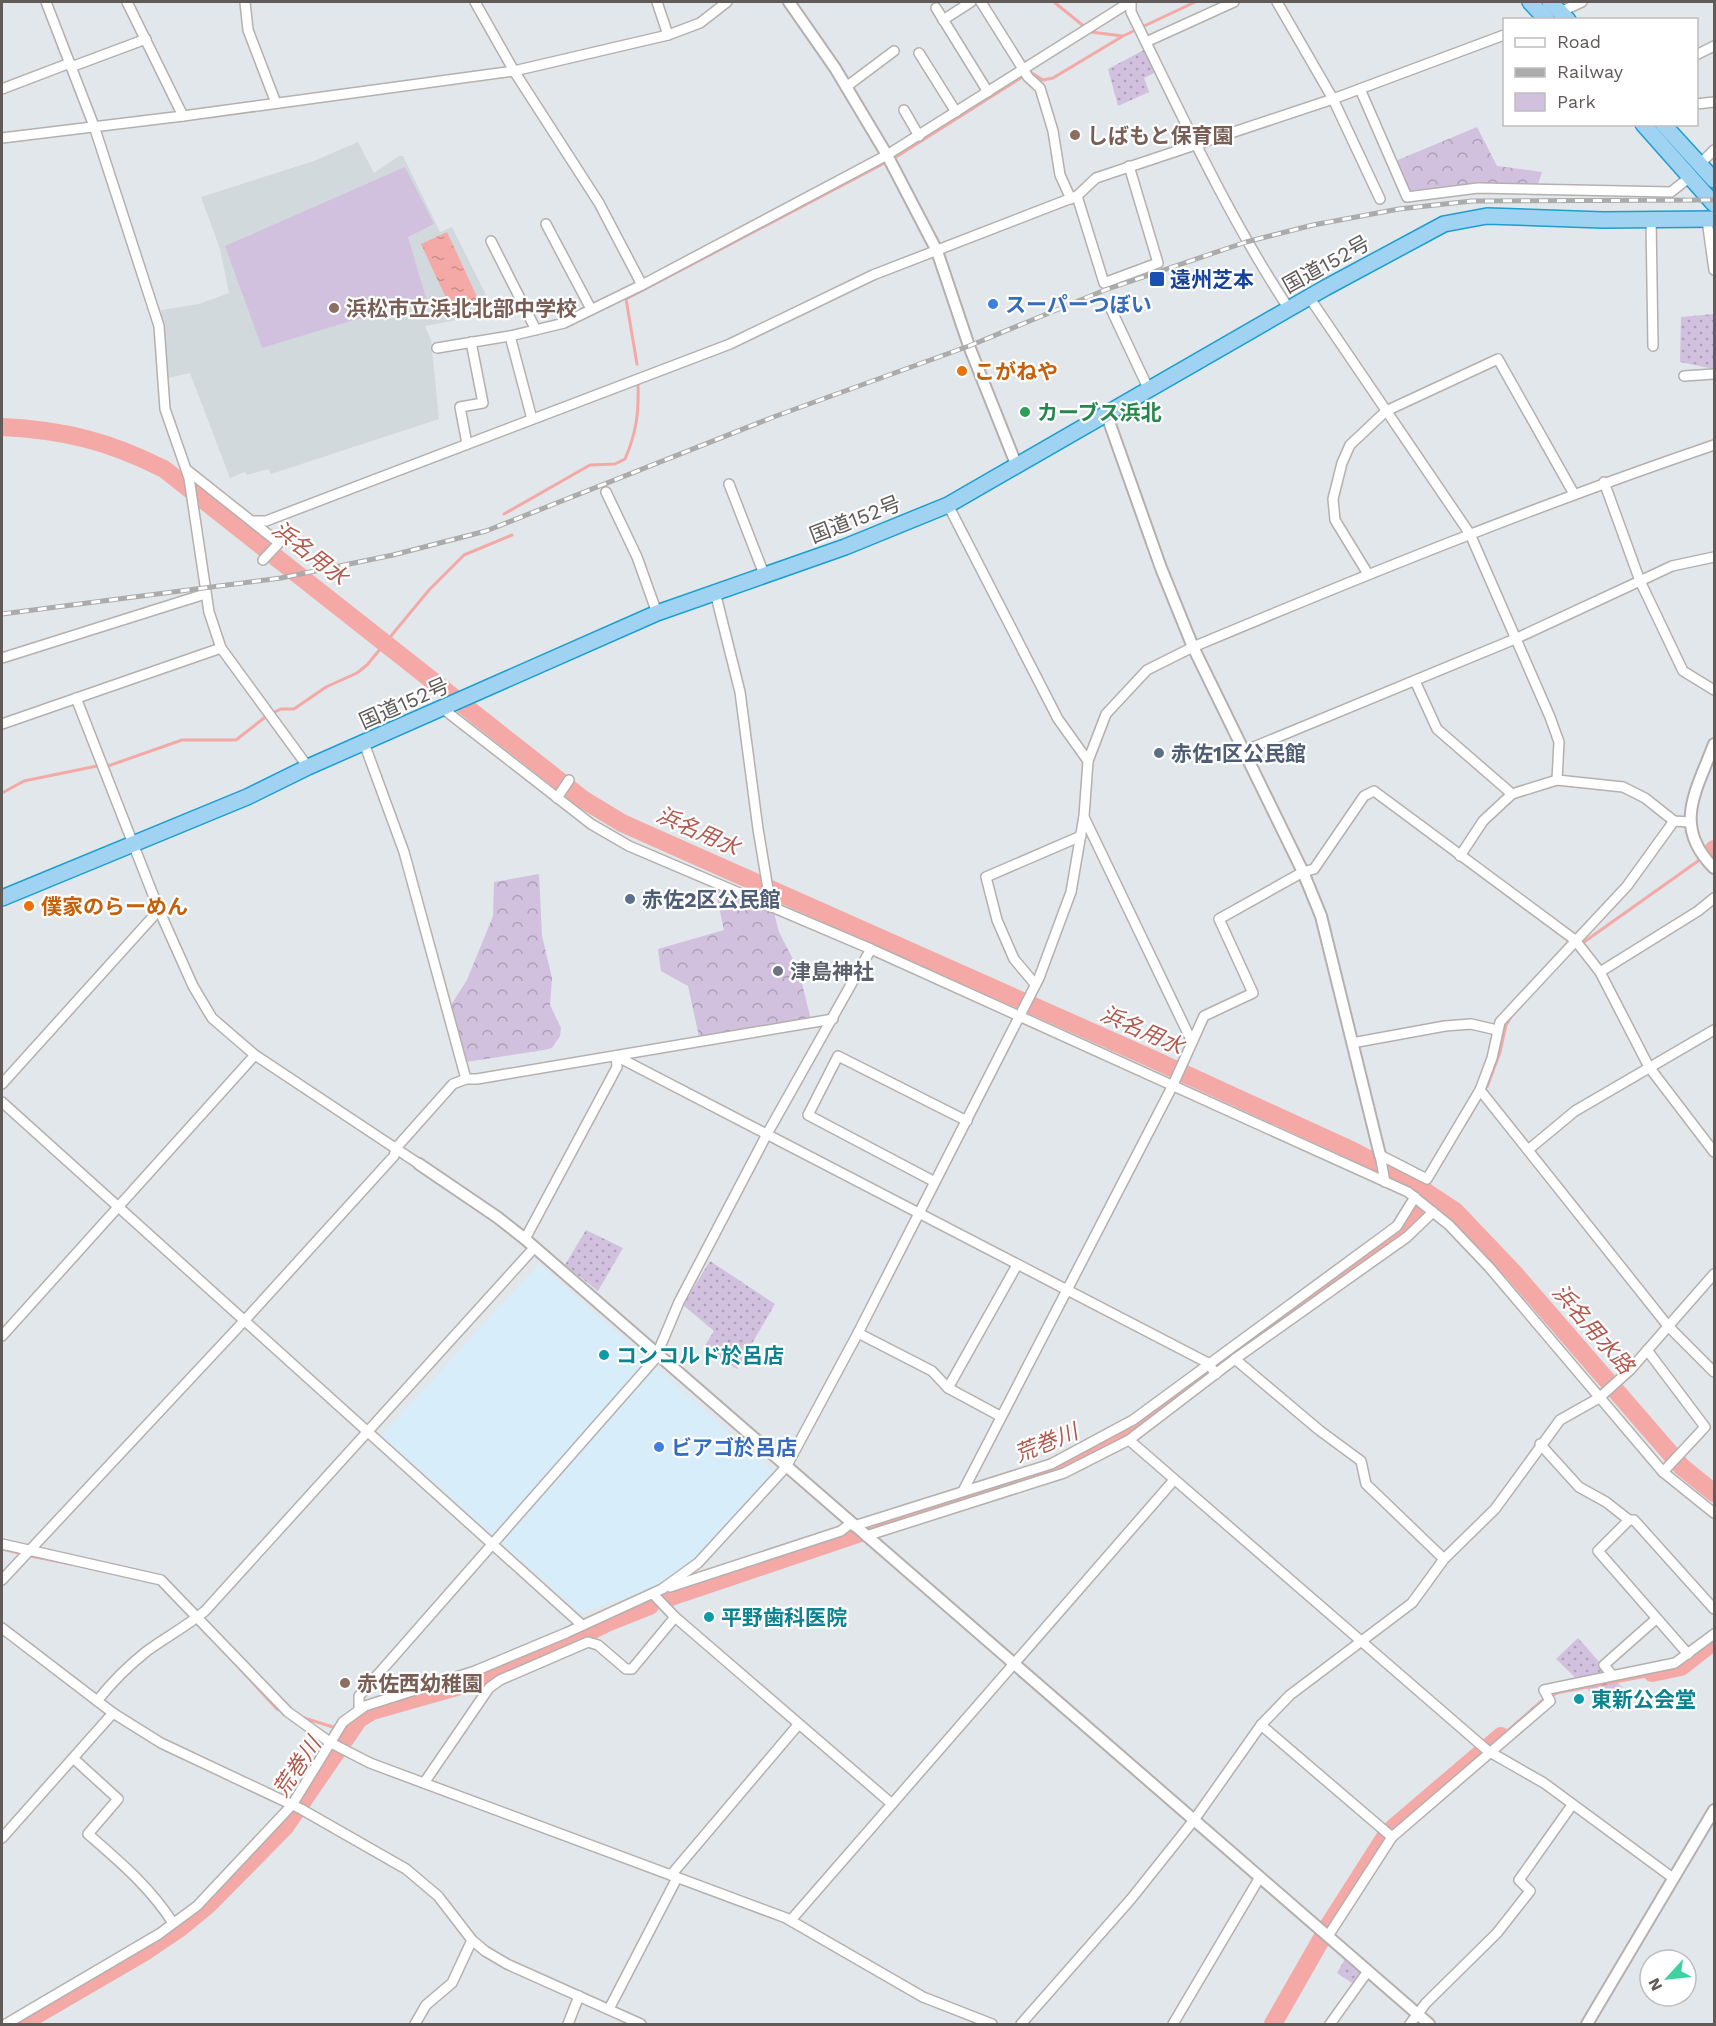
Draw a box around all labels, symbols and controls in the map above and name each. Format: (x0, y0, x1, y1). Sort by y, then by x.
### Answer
legend (1503, 18, 1698, 126)
text: Road (1557, 31, 1601, 52)
text: Railway (1557, 61, 1624, 82)
text: Park (1557, 91, 1596, 112)
place label: しばもと保育園 (1087, 123, 1234, 148)
marker: しばもと保育園 (1068, 128, 1082, 142)
street label: 国道152号 (1278, 230, 1374, 298)
place label: 遠州芝本 (1170, 267, 1254, 292)
marker: 遠州芝本 (1148, 270, 1166, 288)
place label: スーパーつぼい (1005, 292, 1152, 317)
place label: 浜松市立浜北北部中学校 (346, 296, 577, 321)
marker: スーパーつぼい (986, 297, 1000, 311)
marker: 浜松市立浜北北部中学校 (327, 301, 341, 315)
place label: こがねや (974, 359, 1058, 384)
marker: こがねや (955, 364, 969, 378)
place label: カーブス浜北 (1037, 400, 1162, 425)
marker: カーブス浜北 (1018, 405, 1032, 419)
street label: 国道152号 (806, 490, 904, 548)
water label: 浜名用水 (268, 516, 354, 591)
street label: 国道152号 (355, 672, 453, 734)
place label: 赤佐1区公民館 (1171, 741, 1306, 766)
marker: 赤佐1区公民館 (1152, 746, 1166, 760)
water label: 浜名用水 (653, 802, 745, 861)
place label: 赤佐2区公民館 (642, 887, 781, 912)
marker: 赤佐2区公民館 (623, 892, 637, 906)
place label: 僕家のらーめん (41, 894, 188, 919)
marker: 僕家のらーめん (22, 899, 36, 913)
place label: 津島神社 (790, 959, 874, 984)
marker: 津島神社 (771, 964, 785, 978)
water label: 浜名用水 (1097, 1001, 1189, 1060)
water label: 浜名用水路 (1547, 1279, 1640, 1380)
place label: コンコルド於呂店 (616, 1343, 784, 1368)
marker: コンコルド於呂店 (597, 1348, 611, 1362)
water label: 荒巻川 (1011, 1418, 1083, 1467)
place label: ビアゴ於呂店 (671, 1435, 797, 1460)
marker: ビアゴ於呂店 (652, 1440, 666, 1454)
place label: 平野歯科医院 (721, 1605, 847, 1630)
marker: 平野歯科医院 (702, 1610, 716, 1624)
place label: 赤佐西幼稚園 (357, 1671, 483, 1696)
marker: 赤佐西幼稚園 (338, 1676, 352, 1690)
place label: 東新公会堂 (1591, 1687, 1696, 1712)
marker: 東新公会堂 (1572, 1692, 1586, 1706)
water label: 荒巻川 (268, 1731, 327, 1801)
north arrow (1638, 1948, 1698, 2008)
text: N (1644, 1975, 1666, 1994)

